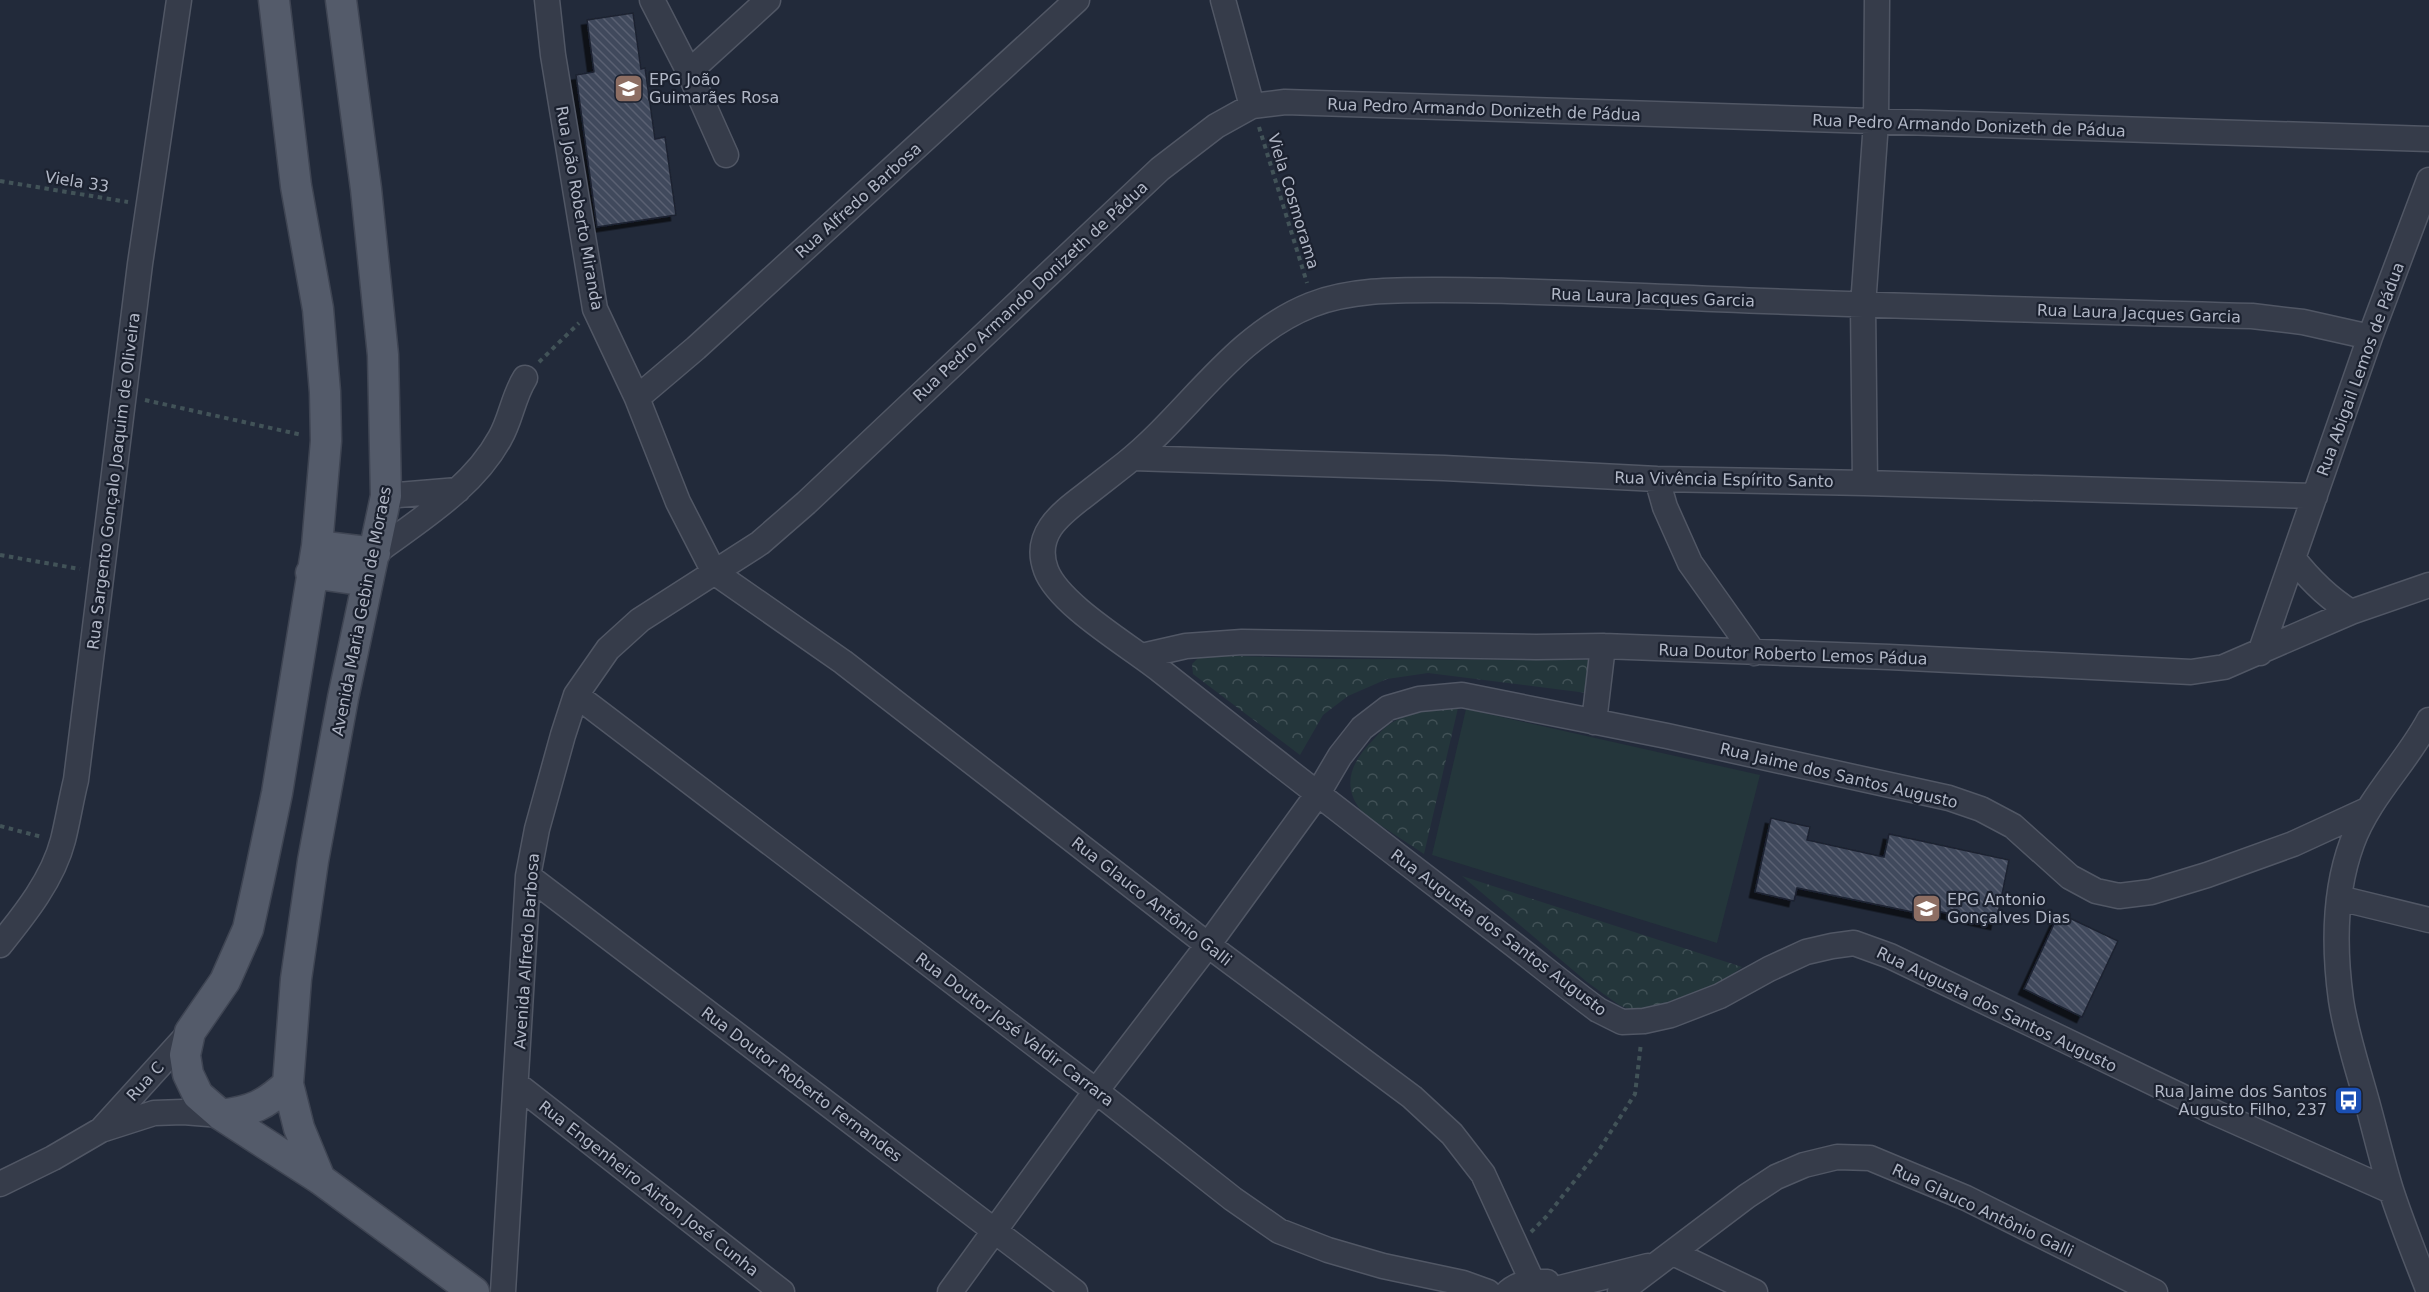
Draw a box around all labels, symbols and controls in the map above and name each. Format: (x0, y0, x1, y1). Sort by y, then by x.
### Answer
place label: EPG João Guimarães Rosa (649, 70, 779, 107)
school or university icon: EPG João Guimarães Rosa (612, 72, 644, 104)
street label: Rua Pedro Armando Donizeth de Pádua (1327, 95, 1641, 124)
street label: Rua João Roberto Miranda (552, 104, 607, 312)
street label: Rua Pedro Armando Donizeth de Pádua (1812, 111, 2126, 140)
street label: Viela Cosmorama (1264, 131, 1323, 271)
street label: Rua Alfredo Barbosa (791, 139, 925, 262)
street label: Viela 33 (44, 167, 110, 196)
street label: Rua Pedro Armando Donizeth de Pádua (909, 177, 1152, 405)
street label: Rua Abigail Lemos de Pádua (2313, 260, 2408, 479)
street label: Rua Laura Jacques Garcia (1551, 284, 1755, 311)
street label: Rua Laura Jacques Garcia (2037, 300, 2241, 327)
street label: Rua Sargento Gonçalo Joaquim de Oliveira (83, 311, 144, 651)
street label: Rua Vivência Espírito Santo (1614, 468, 1834, 491)
street label: Avenida Maria Gebin de Moraes (328, 485, 395, 737)
street label: Rua Doutor Roberto Lemos Pádua (1658, 640, 1928, 669)
street label: Rua Jaime dos Santos Augusto (1718, 739, 1960, 812)
street label: Rua Glauco Antônio Galli (1068, 833, 1236, 970)
street label: Rua Augusta dos Santos Augusto (1387, 845, 1610, 1020)
street label: Avenida Alfredo Barbosa (510, 852, 543, 1050)
place label: EPG Antonio Gonçalves Dias (1947, 890, 2070, 927)
school or university icon: EPG Antonio Gonçalves Dias (1910, 892, 1942, 924)
street label: Rua Augusta dos Santos Augusto (1874, 943, 2120, 1076)
street label: Rua Doutor José Valdir Carrara (912, 949, 1118, 1110)
street label: Rua Doutor Roberto Fernandes (698, 1003, 906, 1166)
street label: Rua C (123, 1058, 168, 1105)
place label: Rua Jaime dos Santos Augusto Filho, 237 (2154, 1082, 2327, 1119)
bus stop icon: Rua Jaime dos Santos Augusto Filho, 237 (2332, 1084, 2364, 1116)
street label: Rua Engenheiro Airton José Cunha (535, 1097, 762, 1280)
street label: Rua Glauco Antônio Galli (1889, 1160, 2077, 1261)

